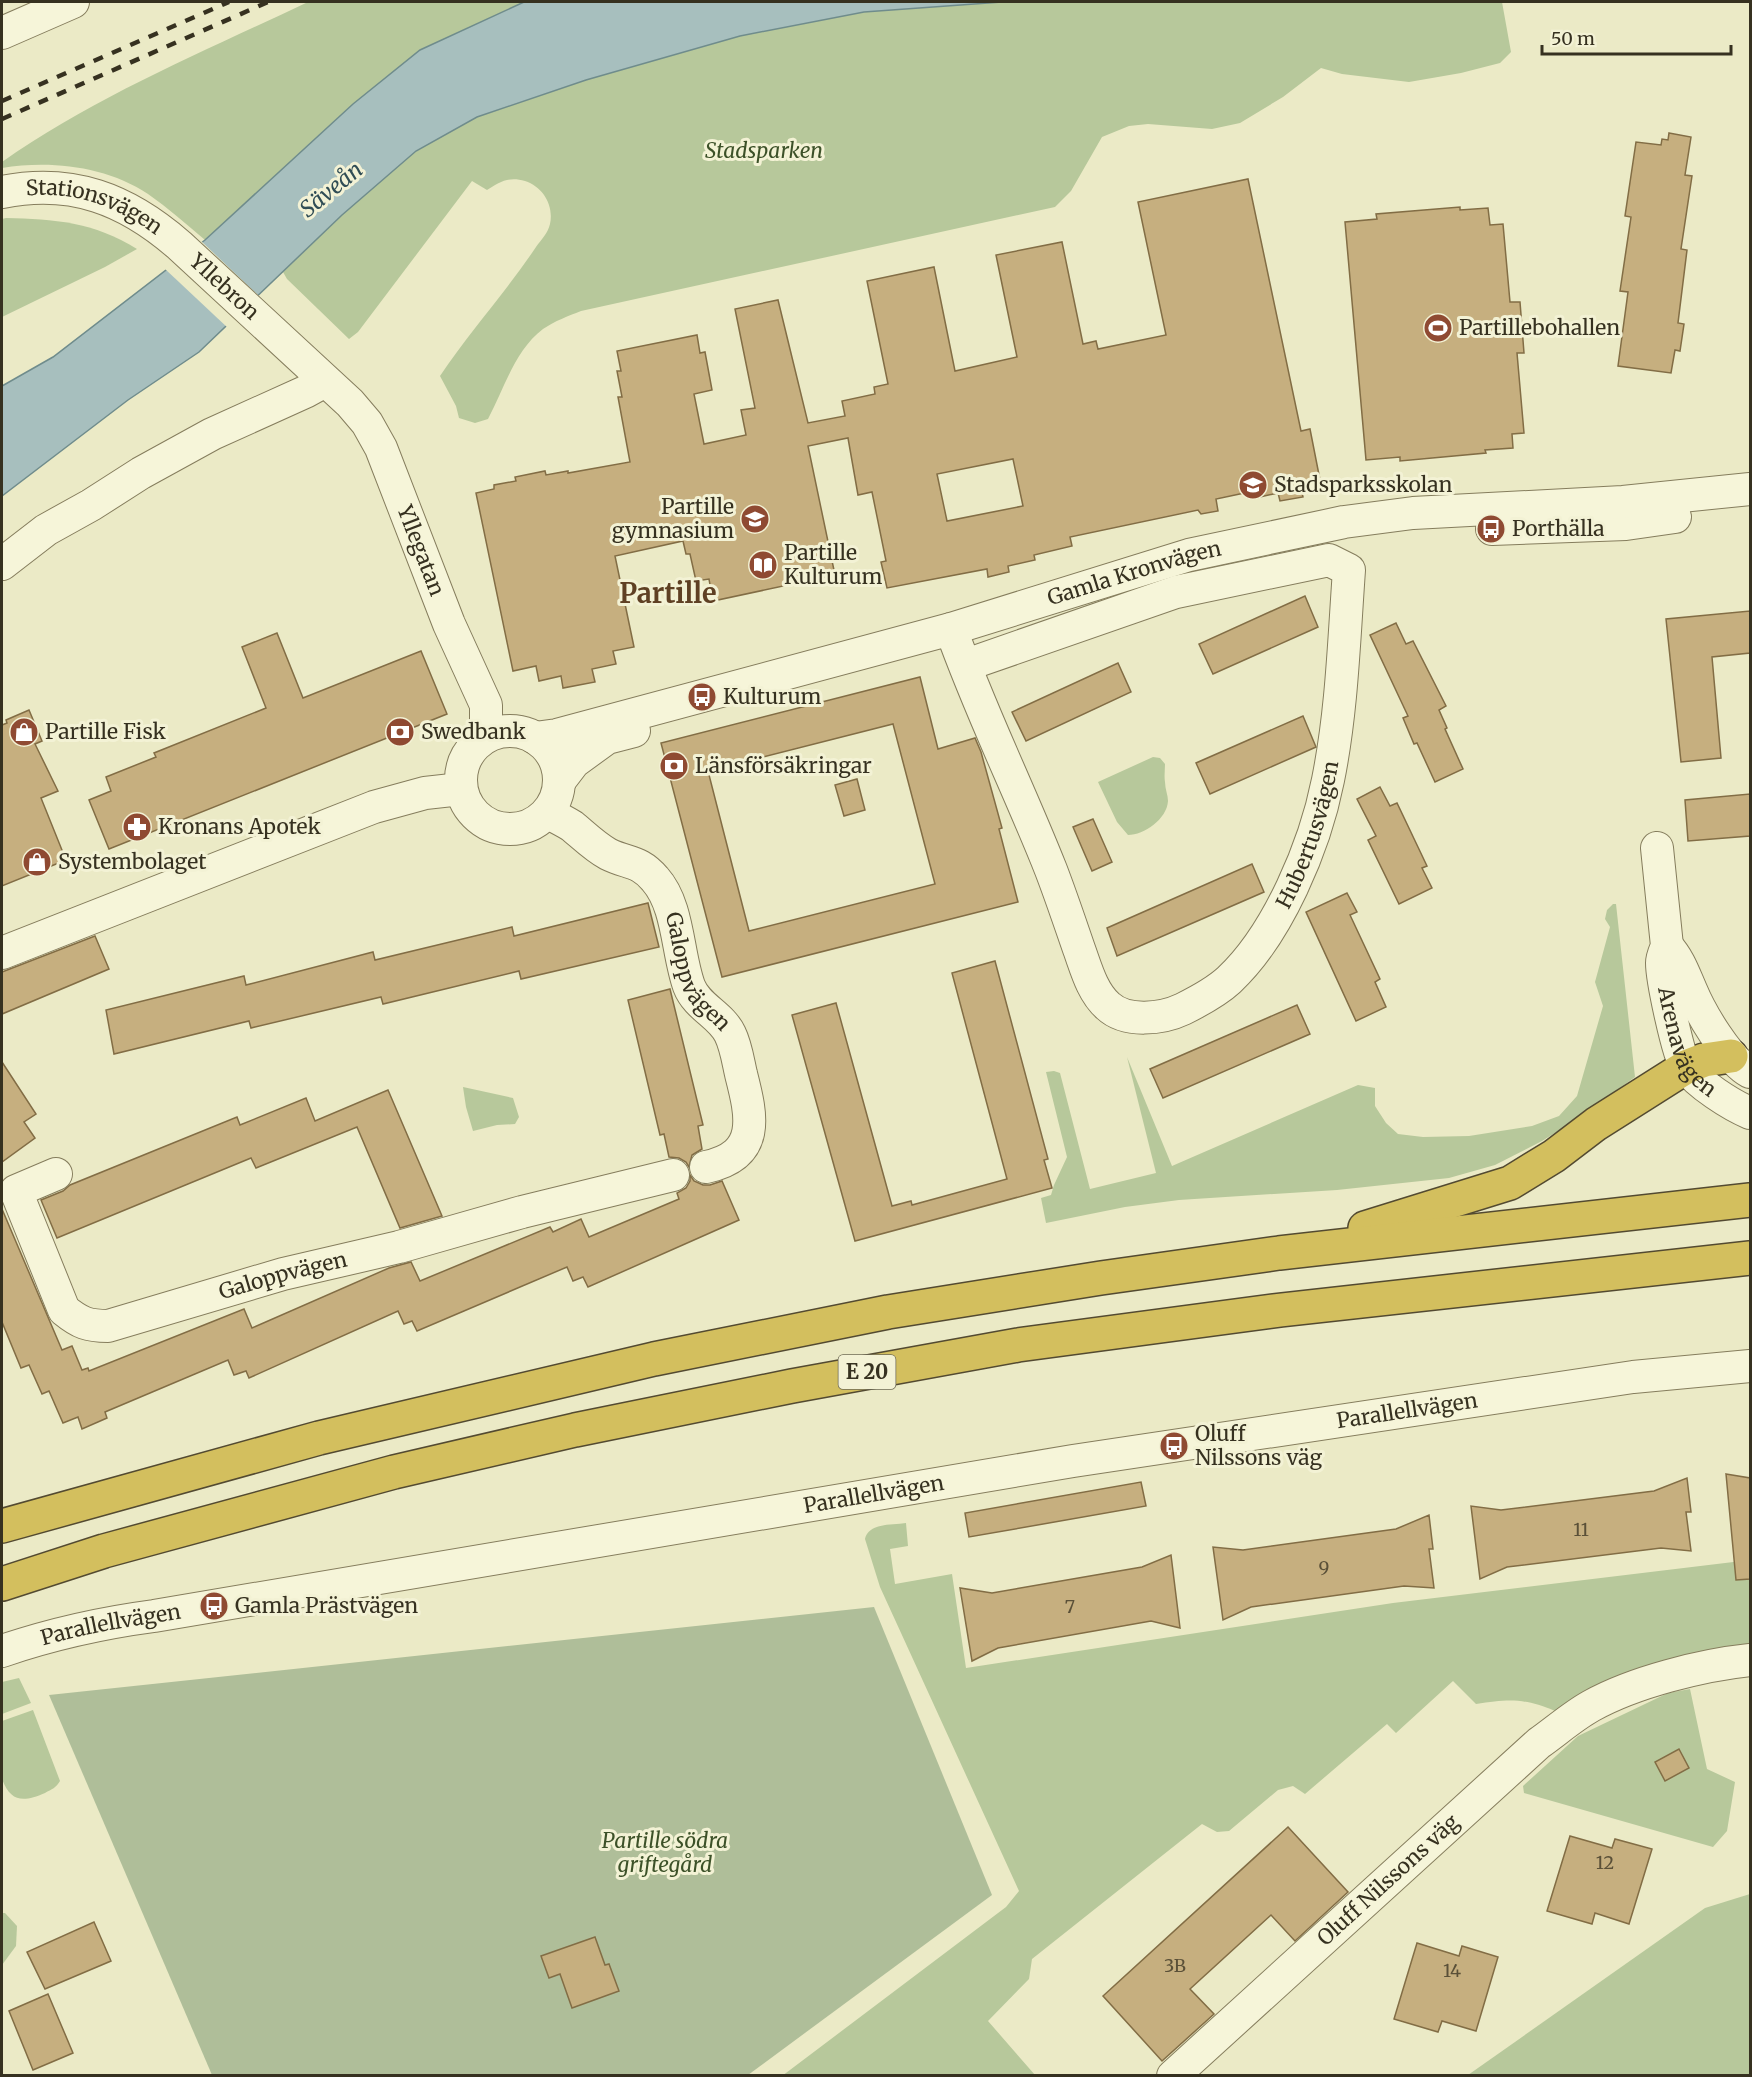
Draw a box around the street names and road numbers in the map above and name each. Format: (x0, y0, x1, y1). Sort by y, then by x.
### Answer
street label: Stationsvägen (25, 174, 168, 240)
street label: Yllebron (183, 247, 265, 325)
street label: Yllegatan (391, 500, 451, 600)
street label: Gamla Kronvägen (1044, 534, 1224, 611)
street label: Hubertusvägen (1270, 758, 1344, 913)
street label: Galoppvägen (660, 909, 737, 1036)
street label: Arenavägen (1652, 984, 1722, 1103)
street label: Galoppvägen (215, 1246, 350, 1305)
road number: E 20 (838, 1355, 896, 1389)
street label: Parallellvägen (1335, 1386, 1479, 1434)
street label: Parallellvägen (801, 1469, 946, 1519)
street label: Parallellvägen (37, 1598, 183, 1651)
street label: Oluff Nilssons väg (1311, 1808, 1465, 1951)

